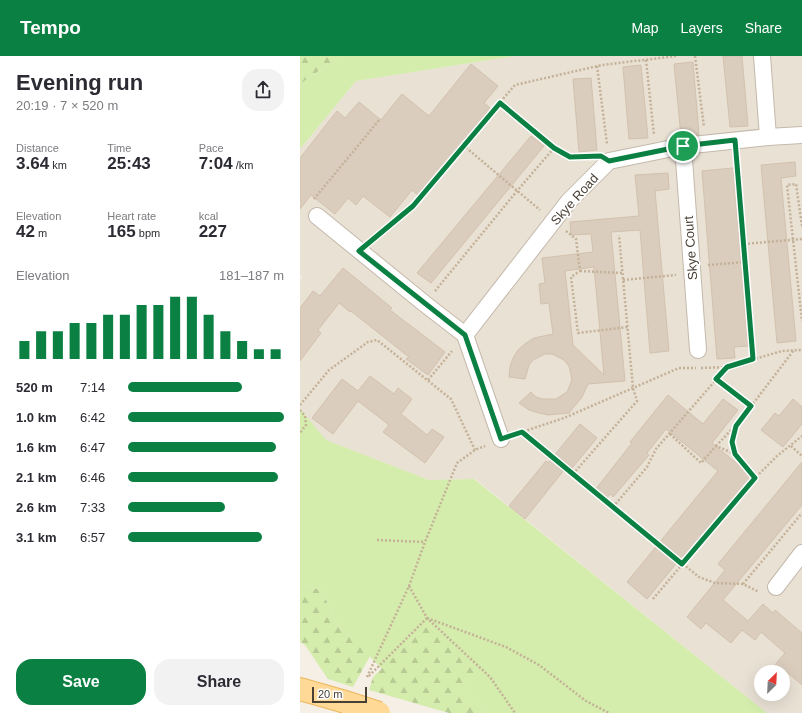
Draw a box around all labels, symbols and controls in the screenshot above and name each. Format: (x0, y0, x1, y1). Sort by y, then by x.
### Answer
text: Tempo (20, 17, 81, 38)
text: Map (631, 20, 659, 36)
text: Layers (681, 20, 723, 36)
text: Share (745, 20, 782, 36)
button: share (242, 69, 284, 111)
text: Evening run (16, 70, 143, 95)
text: 20:19 · 7 × 520 m (16, 98, 118, 113)
pin (666, 129, 700, 163)
icon: arrive (672, 135, 694, 157)
text: Distance (16, 142, 59, 154)
text: Time (107, 142, 131, 154)
text: Pace (199, 142, 224, 154)
text: 3.64 (16, 154, 49, 173)
text: 25:43 (107, 154, 151, 173)
text: 7:04 (199, 154, 233, 173)
text: km (49, 159, 67, 171)
text: /km (233, 159, 253, 171)
street label: Skye Road (548, 171, 601, 228)
text: Elevation (16, 210, 61, 222)
text: Heart rate (107, 210, 156, 222)
text: kcal (199, 210, 218, 222)
street label: Skye Court (681, 215, 700, 281)
text: 42 (16, 222, 35, 241)
text: 165 (107, 222, 136, 241)
text: 227 (199, 222, 227, 241)
text: m (35, 227, 47, 239)
text: bpm (136, 227, 160, 239)
text: Elevation (16, 268, 69, 283)
text: 181–187 m (219, 268, 284, 283)
text: 520 m (16, 380, 53, 395)
text: 7:14 (80, 380, 105, 395)
text: 1.0 km (16, 410, 56, 425)
text: 6:42 (80, 410, 105, 425)
text: 1.6 km (16, 440, 56, 455)
text: 6:47 (80, 440, 105, 455)
text: 2.1 km (16, 470, 56, 485)
text: 6:46 (80, 470, 105, 485)
text: 2.6 km (16, 500, 56, 515)
text: 7:33 (80, 500, 105, 515)
text: 3.1 km (16, 530, 56, 545)
text: 6:57 (80, 530, 105, 545)
button: Save (16, 659, 146, 705)
button: Share (154, 659, 284, 705)
north arrow (754, 665, 790, 701)
map controls (754, 665, 790, 701)
scale bar (312, 685, 367, 704)
text: 20 m (318, 688, 342, 700)

